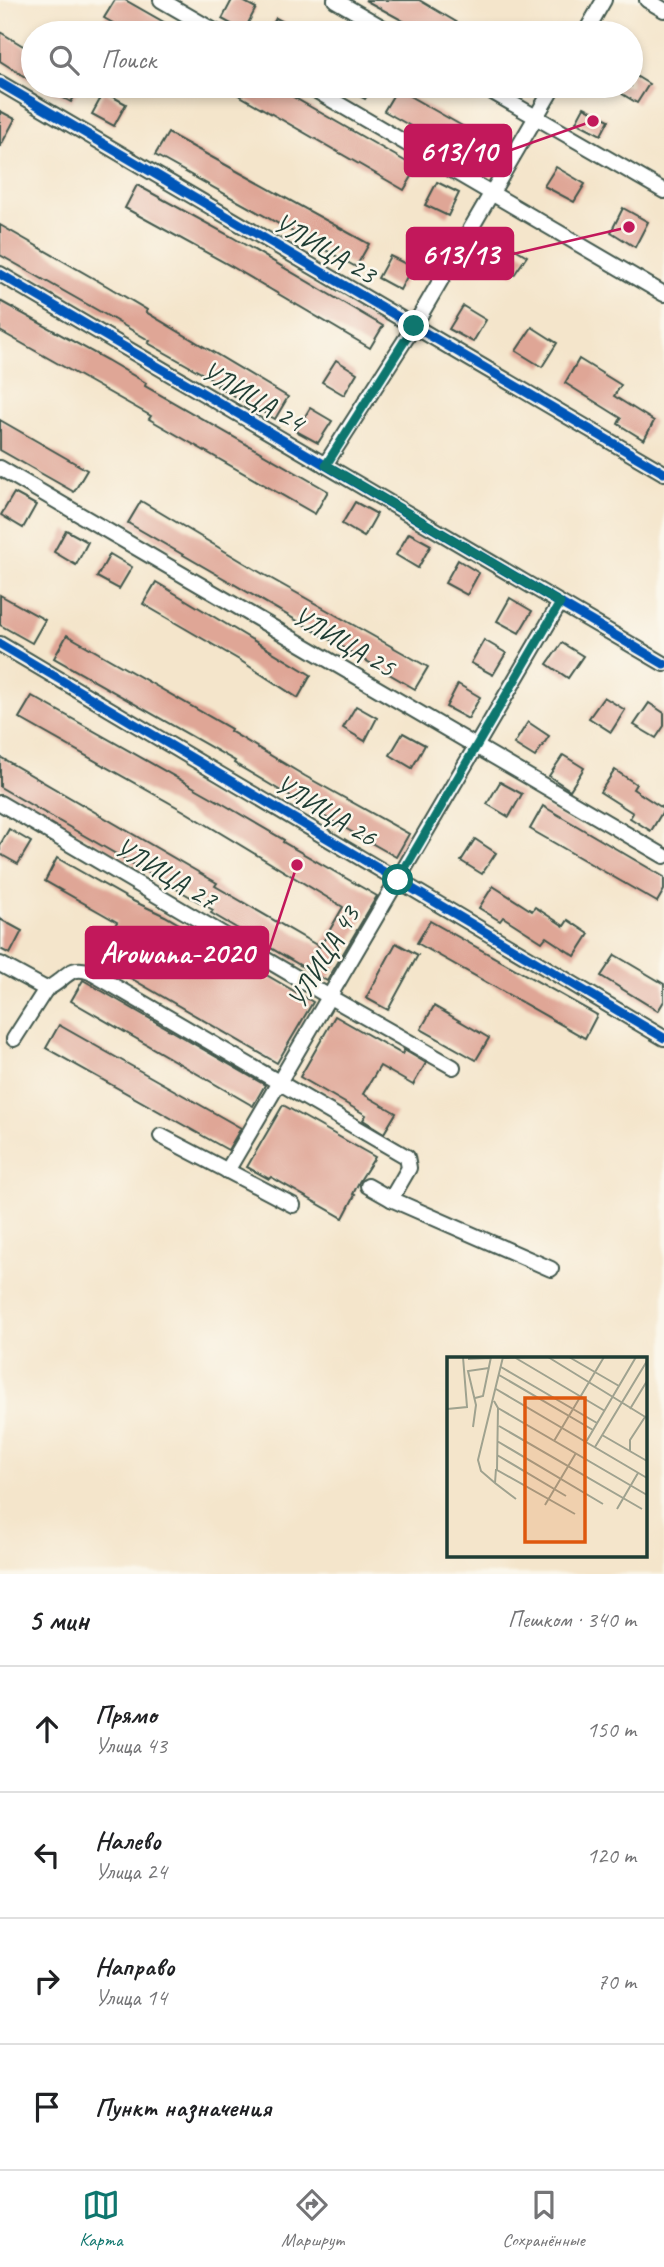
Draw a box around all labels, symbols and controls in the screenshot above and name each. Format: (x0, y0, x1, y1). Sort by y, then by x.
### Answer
search box (21, 21, 643, 98)
icon: search (45, 41, 83, 79)
text: Поиск (101, 43, 156, 76)
callout: 613/10 (405, 125, 511, 176)
text: 613/10 (419, 132, 501, 170)
street label: УЛИЦА 23 (267, 205, 385, 293)
callout: 613/13 (407, 228, 513, 279)
text: 613/13 (421, 235, 502, 273)
route end (398, 310, 429, 341)
street label: УЛИЦА 24 (195, 353, 313, 441)
street label: УЛИЦА 25 (286, 598, 403, 685)
street label: УЛИЦА 26 (269, 766, 385, 855)
street label: УЛИЦА 27 (109, 829, 225, 918)
route start (382, 864, 413, 895)
street label: УЛИЦА 43 (279, 898, 368, 1014)
callout: Arowana-2020 (86, 927, 268, 978)
text: Arowana-2020 (100, 934, 258, 972)
inset map (447, 1357, 646, 1556)
text: 5 мин (28, 1601, 89, 1639)
text: Пешком · 340 m (508, 1605, 636, 1634)
text: Прямо (95, 1698, 157, 1731)
icon: ahead (28, 1710, 66, 1748)
text: 150 m (587, 1715, 636, 1744)
text: Улица 43 (95, 1731, 167, 1760)
text: Налево (95, 1824, 161, 1857)
icon: left (28, 1836, 66, 1874)
text: 120 m (587, 1841, 636, 1870)
text: Улица 24 (95, 1857, 167, 1886)
text: Направо (95, 1950, 174, 1983)
icon: right (28, 1962, 66, 2000)
text: 70 m (597, 1967, 636, 1996)
text: Улица 14 (95, 1983, 167, 2012)
icon: arrive (28, 2088, 66, 2126)
text: Пункт назначения (95, 2091, 271, 2124)
tab: Карта (79, 2186, 123, 2252)
tab: Маршрут (281, 2186, 344, 2252)
tab: Сохранённые (502, 2186, 585, 2252)

